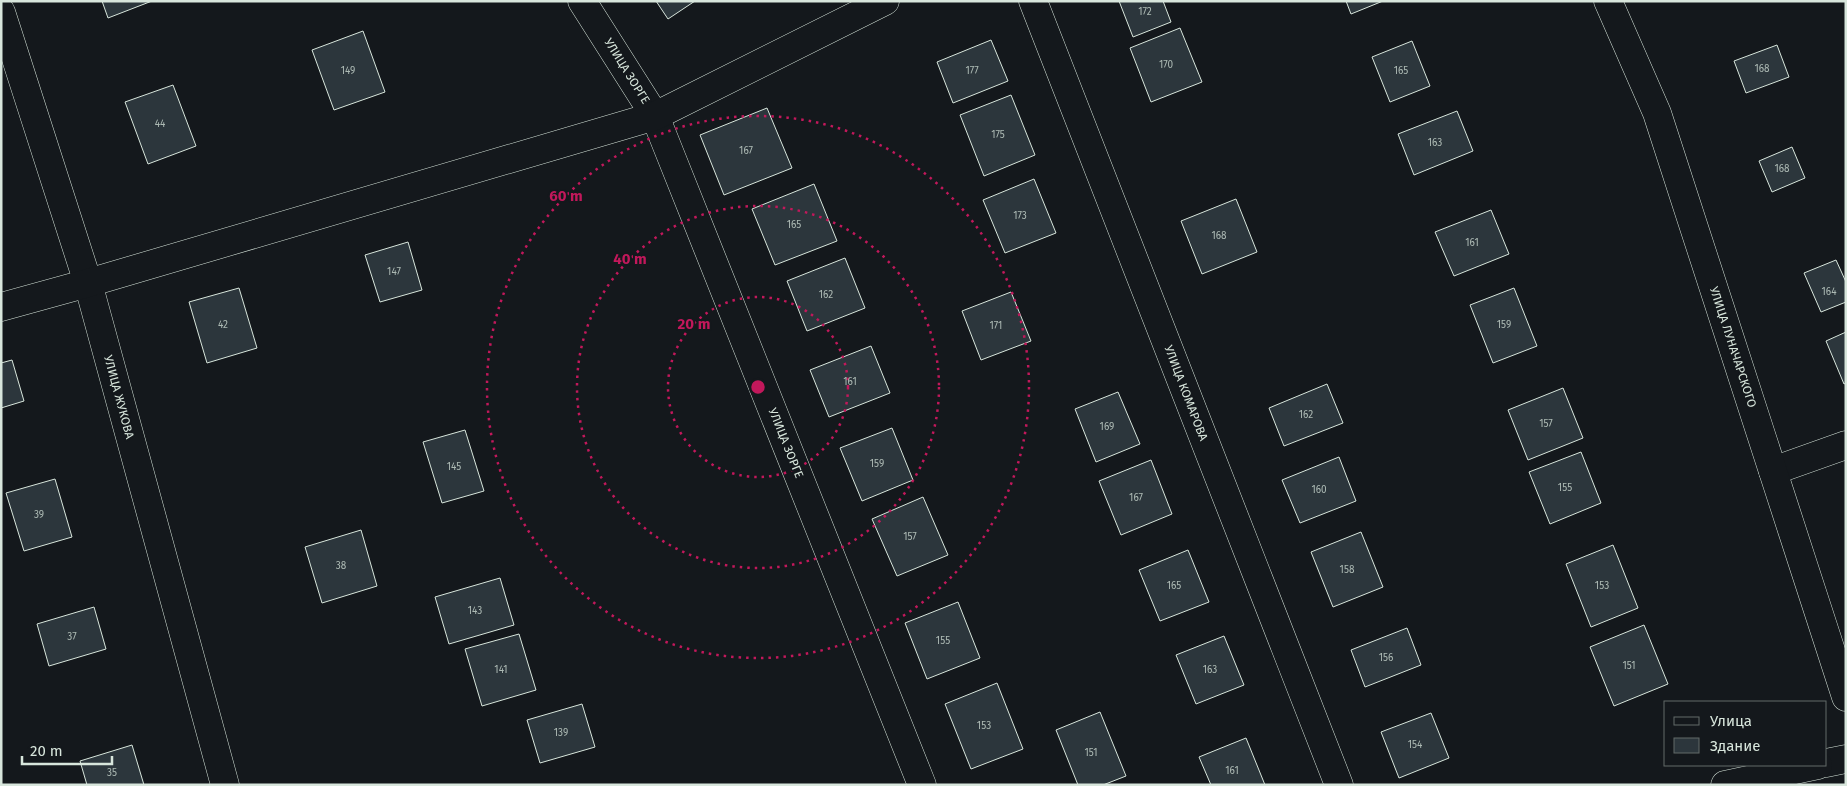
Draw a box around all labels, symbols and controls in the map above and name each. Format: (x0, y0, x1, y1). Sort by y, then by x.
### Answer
house number: 172 (1138, 6, 1152, 18)
street label: УЛИЦА ЗОРГЕ (601, 36, 653, 106)
house number: 170 (1159, 59, 1174, 71)
house number: 168 (1754, 63, 1770, 75)
house number: 149 (341, 65, 355, 77)
house number: 177 (965, 65, 979, 77)
house number: 165 (1394, 65, 1408, 77)
house number: 44 (155, 118, 166, 130)
house number: 175 (991, 129, 1005, 141)
house number: 163 (1428, 137, 1442, 149)
house number: 167 (739, 145, 753, 157)
house number: 168 (1774, 163, 1790, 175)
text: 60 m (549, 187, 583, 205)
house number: 173 (1013, 210, 1027, 222)
house number: 165 (787, 219, 801, 231)
house number: 168 (1211, 230, 1227, 242)
house number: 161 (1465, 237, 1479, 249)
text: 40 m (613, 250, 647, 268)
house number: 147 (387, 266, 401, 278)
street label: УЛИЦА ЛУНАЧАРСКОГО (1707, 285, 1759, 409)
house number: 164 (1822, 286, 1837, 298)
house number: 162 (819, 289, 833, 301)
text: 20 m (678, 315, 710, 333)
house number: 42 (218, 319, 228, 331)
house number: 159 (1497, 319, 1511, 331)
house number: 171 (990, 320, 1002, 332)
street label: УЛИЦА КОМАРОВА (1161, 343, 1211, 443)
street label: УЛИЦА ЖУКОВА (101, 354, 137, 440)
house number: 161 (843, 376, 857, 388)
centre of rings (749, 378, 767, 396)
street label: УЛИЦА ЗОРГЕ (766, 406, 806, 480)
house number: 162 (1299, 409, 1313, 421)
house number: 157 (1539, 418, 1553, 430)
house number: 169 (1100, 421, 1114, 433)
house number: 159 (870, 458, 884, 470)
house number: 145 (447, 461, 461, 473)
house number: 155 (1558, 482, 1572, 494)
house number: 160 (1311, 484, 1327, 496)
house number: 167 (1129, 492, 1143, 504)
house number: 39 (34, 509, 44, 521)
house number: 157 (903, 531, 917, 543)
house number: 38 (336, 560, 347, 572)
house number: 158 (1340, 564, 1355, 576)
house number: 165 (1167, 580, 1181, 592)
house number: 153 (1595, 580, 1609, 592)
house number: 143 (468, 605, 482, 617)
house number: 37 (67, 631, 77, 643)
house number: 155 (936, 635, 950, 647)
house number: 156 (1379, 652, 1393, 664)
house number: 151 (1622, 660, 1636, 672)
house number: 141 (494, 664, 508, 676)
house number: 163 (1203, 664, 1217, 676)
legend (1664, 701, 1827, 766)
text: Улица (1710, 712, 1752, 730)
house number: 153 (977, 720, 991, 732)
house number: 139 (554, 727, 568, 739)
scale bar (22, 734, 112, 766)
text: Здание (1710, 737, 1760, 755)
house number: 154 (1408, 739, 1423, 751)
text: 20 m (30, 742, 63, 760)
house number: 151 (1084, 747, 1098, 759)
house number: 161 (1225, 765, 1239, 777)
house number: 35 (107, 767, 117, 779)

